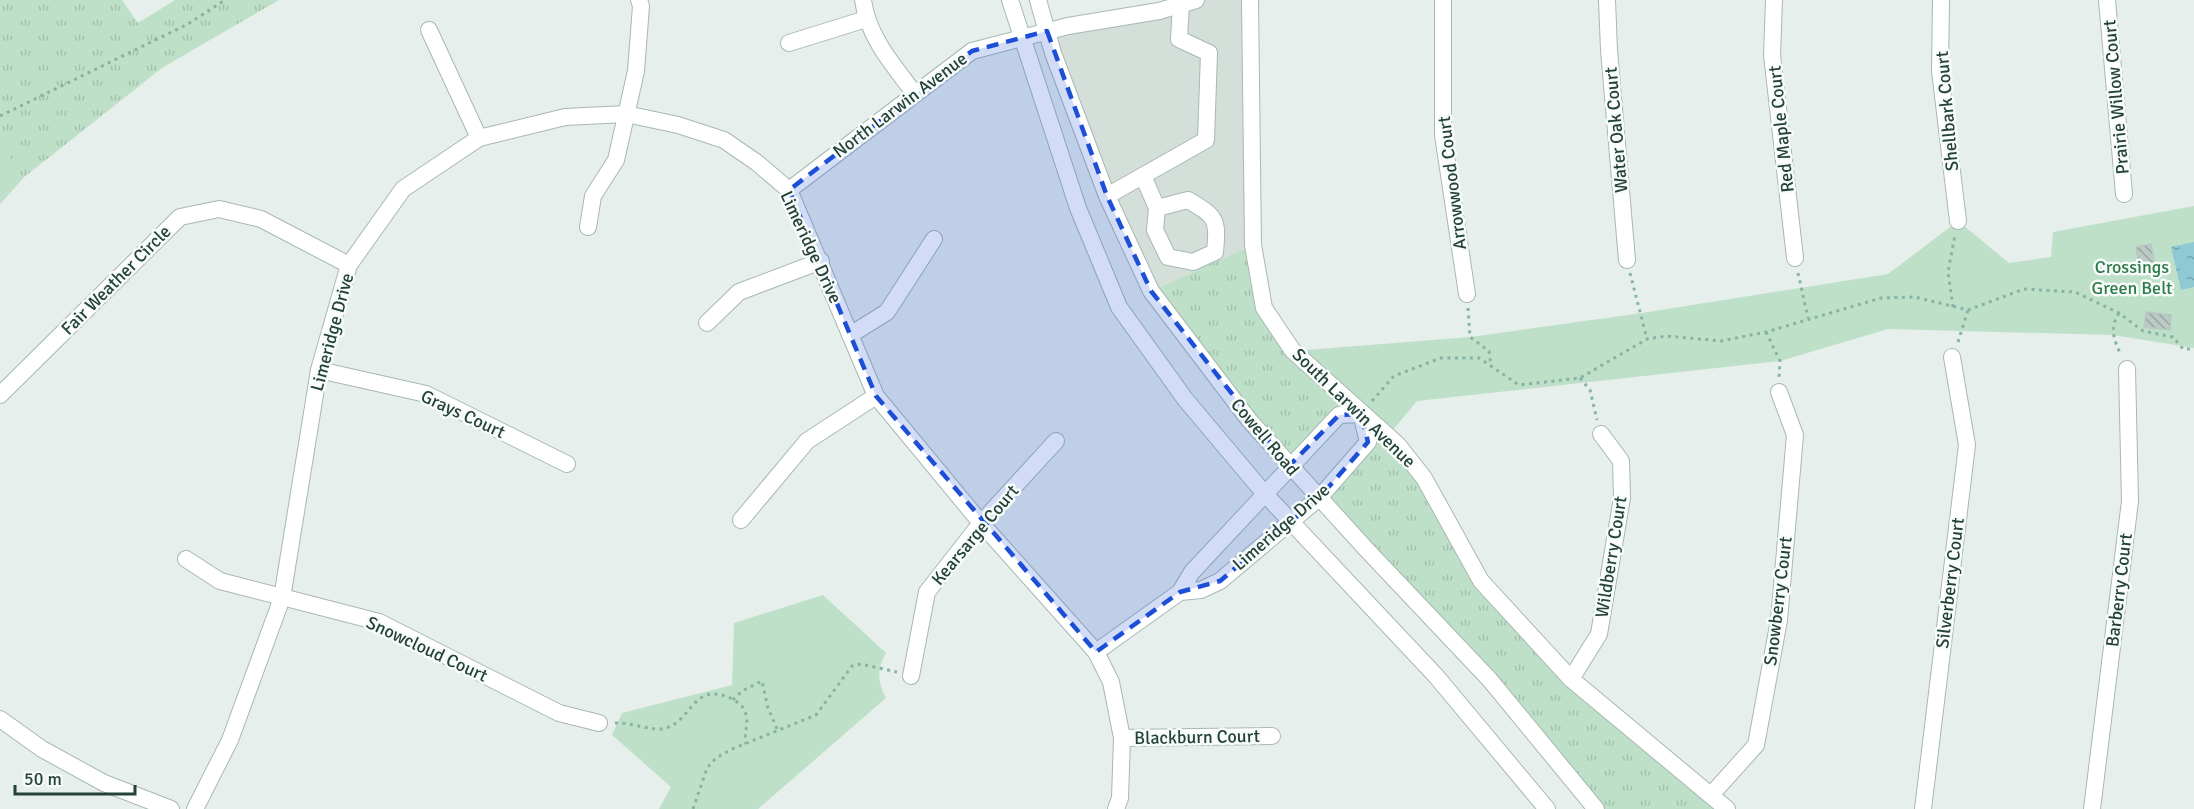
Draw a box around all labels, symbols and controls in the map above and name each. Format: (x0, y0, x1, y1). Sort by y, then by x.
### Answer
street label: Prairie Willow Court (2098, 19, 2134, 175)
street label: North Larwin Avenue (829, 47, 971, 163)
street label: Shellbark Court (1931, 50, 1963, 172)
street label: Red Maple Court (1763, 64, 1799, 194)
street label: Water Oak Court (1600, 66, 1632, 194)
street label: Arrowwood Court (1433, 115, 1471, 251)
street label: Limeridge Drive (775, 187, 847, 307)
street label: Fair Weather Circle (57, 221, 175, 339)
park label: Crossings Green Belt (2092, 256, 2172, 299)
street label: Limeridge Drive (306, 271, 358, 393)
street label: South Larwin Avenue (1288, 344, 1420, 472)
street label: Grays Court (417, 385, 509, 443)
street label: Cowell Road (1226, 394, 1304, 480)
street label: Limeridge Drive (1228, 479, 1334, 575)
street label: Kearsarge Court (927, 480, 1023, 590)
street label: Wildberry Court (1591, 495, 1631, 619)
street label: Silverberry Court (1931, 516, 1969, 650)
street label: Barberry Court (2101, 532, 2137, 648)
street label: Snowberry Court (1759, 535, 1797, 667)
street label: Snowcloud Court (363, 611, 491, 687)
street label: Blackburn Court (1134, 725, 1260, 749)
scale bar (15, 758, 135, 796)
text: 50 m (24, 768, 62, 790)

